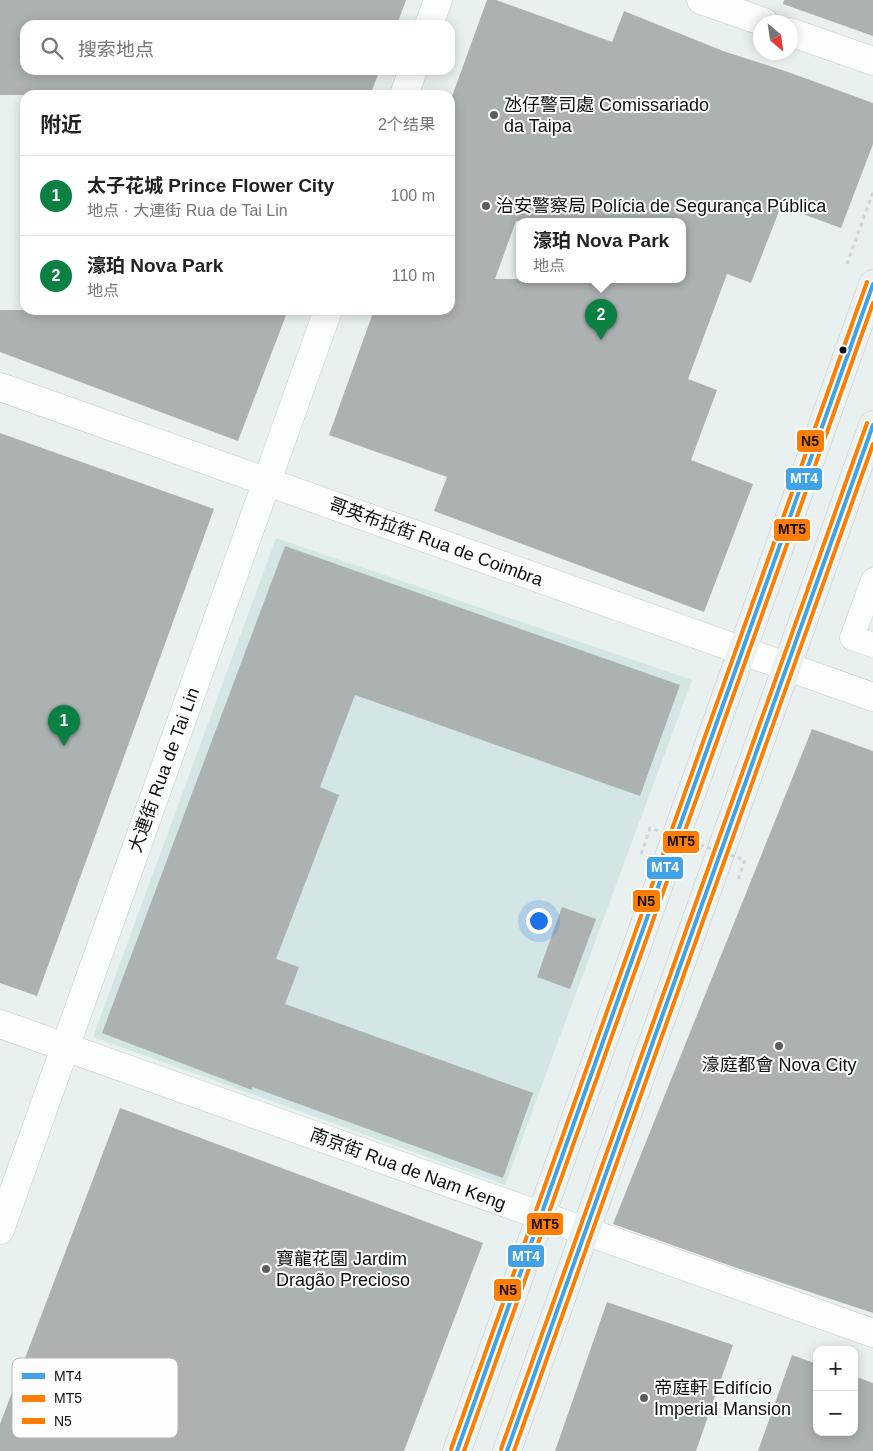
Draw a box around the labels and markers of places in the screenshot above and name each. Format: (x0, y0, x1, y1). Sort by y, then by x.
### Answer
place label: 氹仔警司處 Comissariado da Taipa (504, 95, 709, 136)
marker: 氹仔警司處 Comissariado da Taipa (488, 109, 500, 121)
place label: 治安警察局 Polícia de Segurança Pública (496, 196, 827, 216)
marker: 治安警察局 Polícia de Segurança Pública (480, 200, 492, 212)
pin: 2 (585, 299, 617, 340)
unlabelled marker (838, 345, 848, 355)
pin: 1 (48, 705, 80, 746)
marker: 濠庭都會 Nova City (773, 1040, 785, 1052)
place label: 濠庭都會 Nova City (701, 1055, 857, 1075)
place label: 寶龍花園 Jardim Dragão Precioso (276, 1249, 410, 1290)
marker: 寶龍花園 Jardim Dragão Precioso (260, 1263, 272, 1275)
place label: 帝庭軒 Edifício Imperial Mansion (654, 1378, 791, 1419)
marker: 帝庭軒 Edifício Imperial Mansion (638, 1392, 650, 1404)

